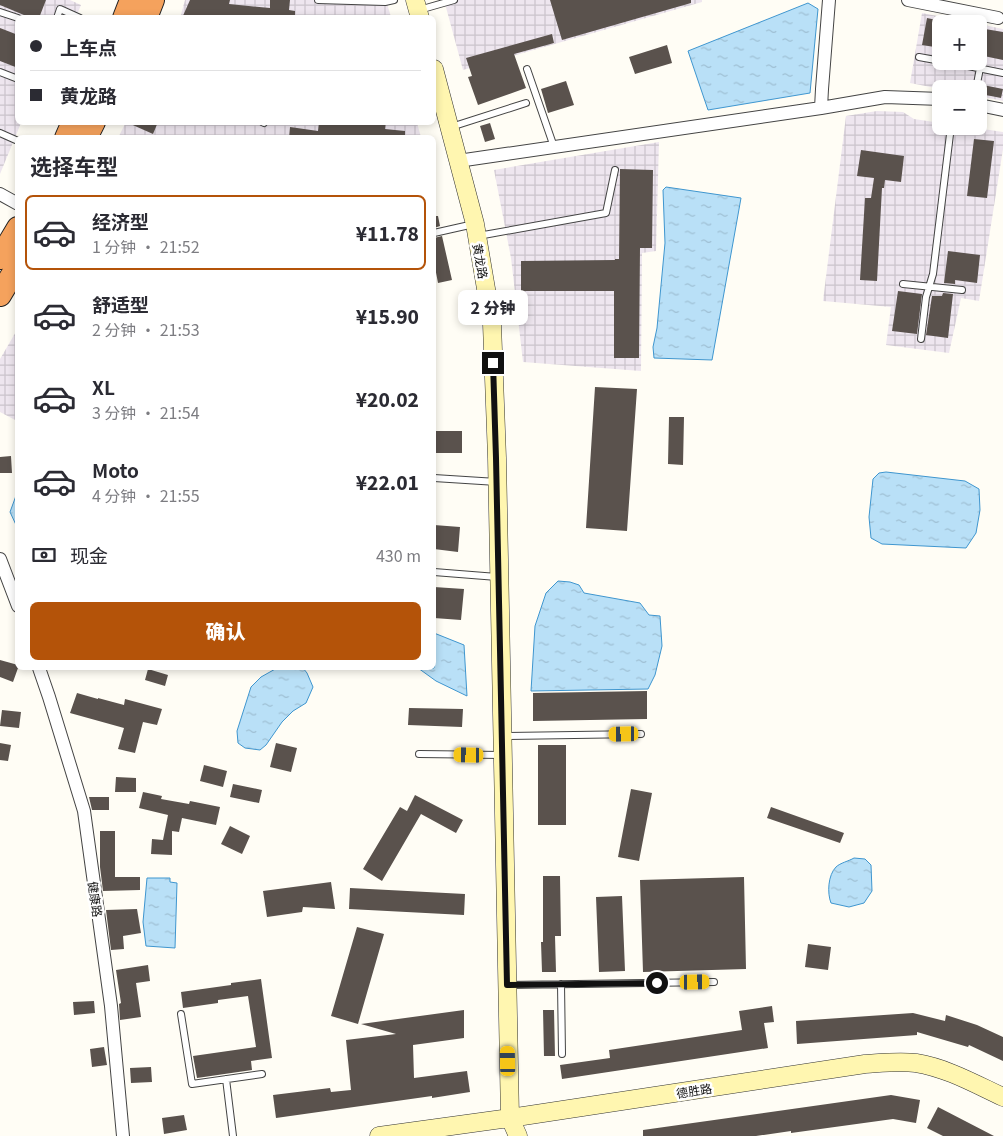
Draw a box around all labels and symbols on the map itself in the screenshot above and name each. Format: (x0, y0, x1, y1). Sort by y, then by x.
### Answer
street label: 黄龙路 (470, 242, 492, 280)
callout: 2 分钟 (458, 290, 528, 326)
route end (482, 352, 504, 374)
car (608, 726, 639, 742)
car (453, 747, 484, 763)
street label: 健康路 (85, 880, 107, 918)
route start (646, 972, 668, 994)
car (679, 974, 710, 990)
car (500, 1046, 515, 1076)
street label: 德胜路 (675, 1079, 713, 1101)

